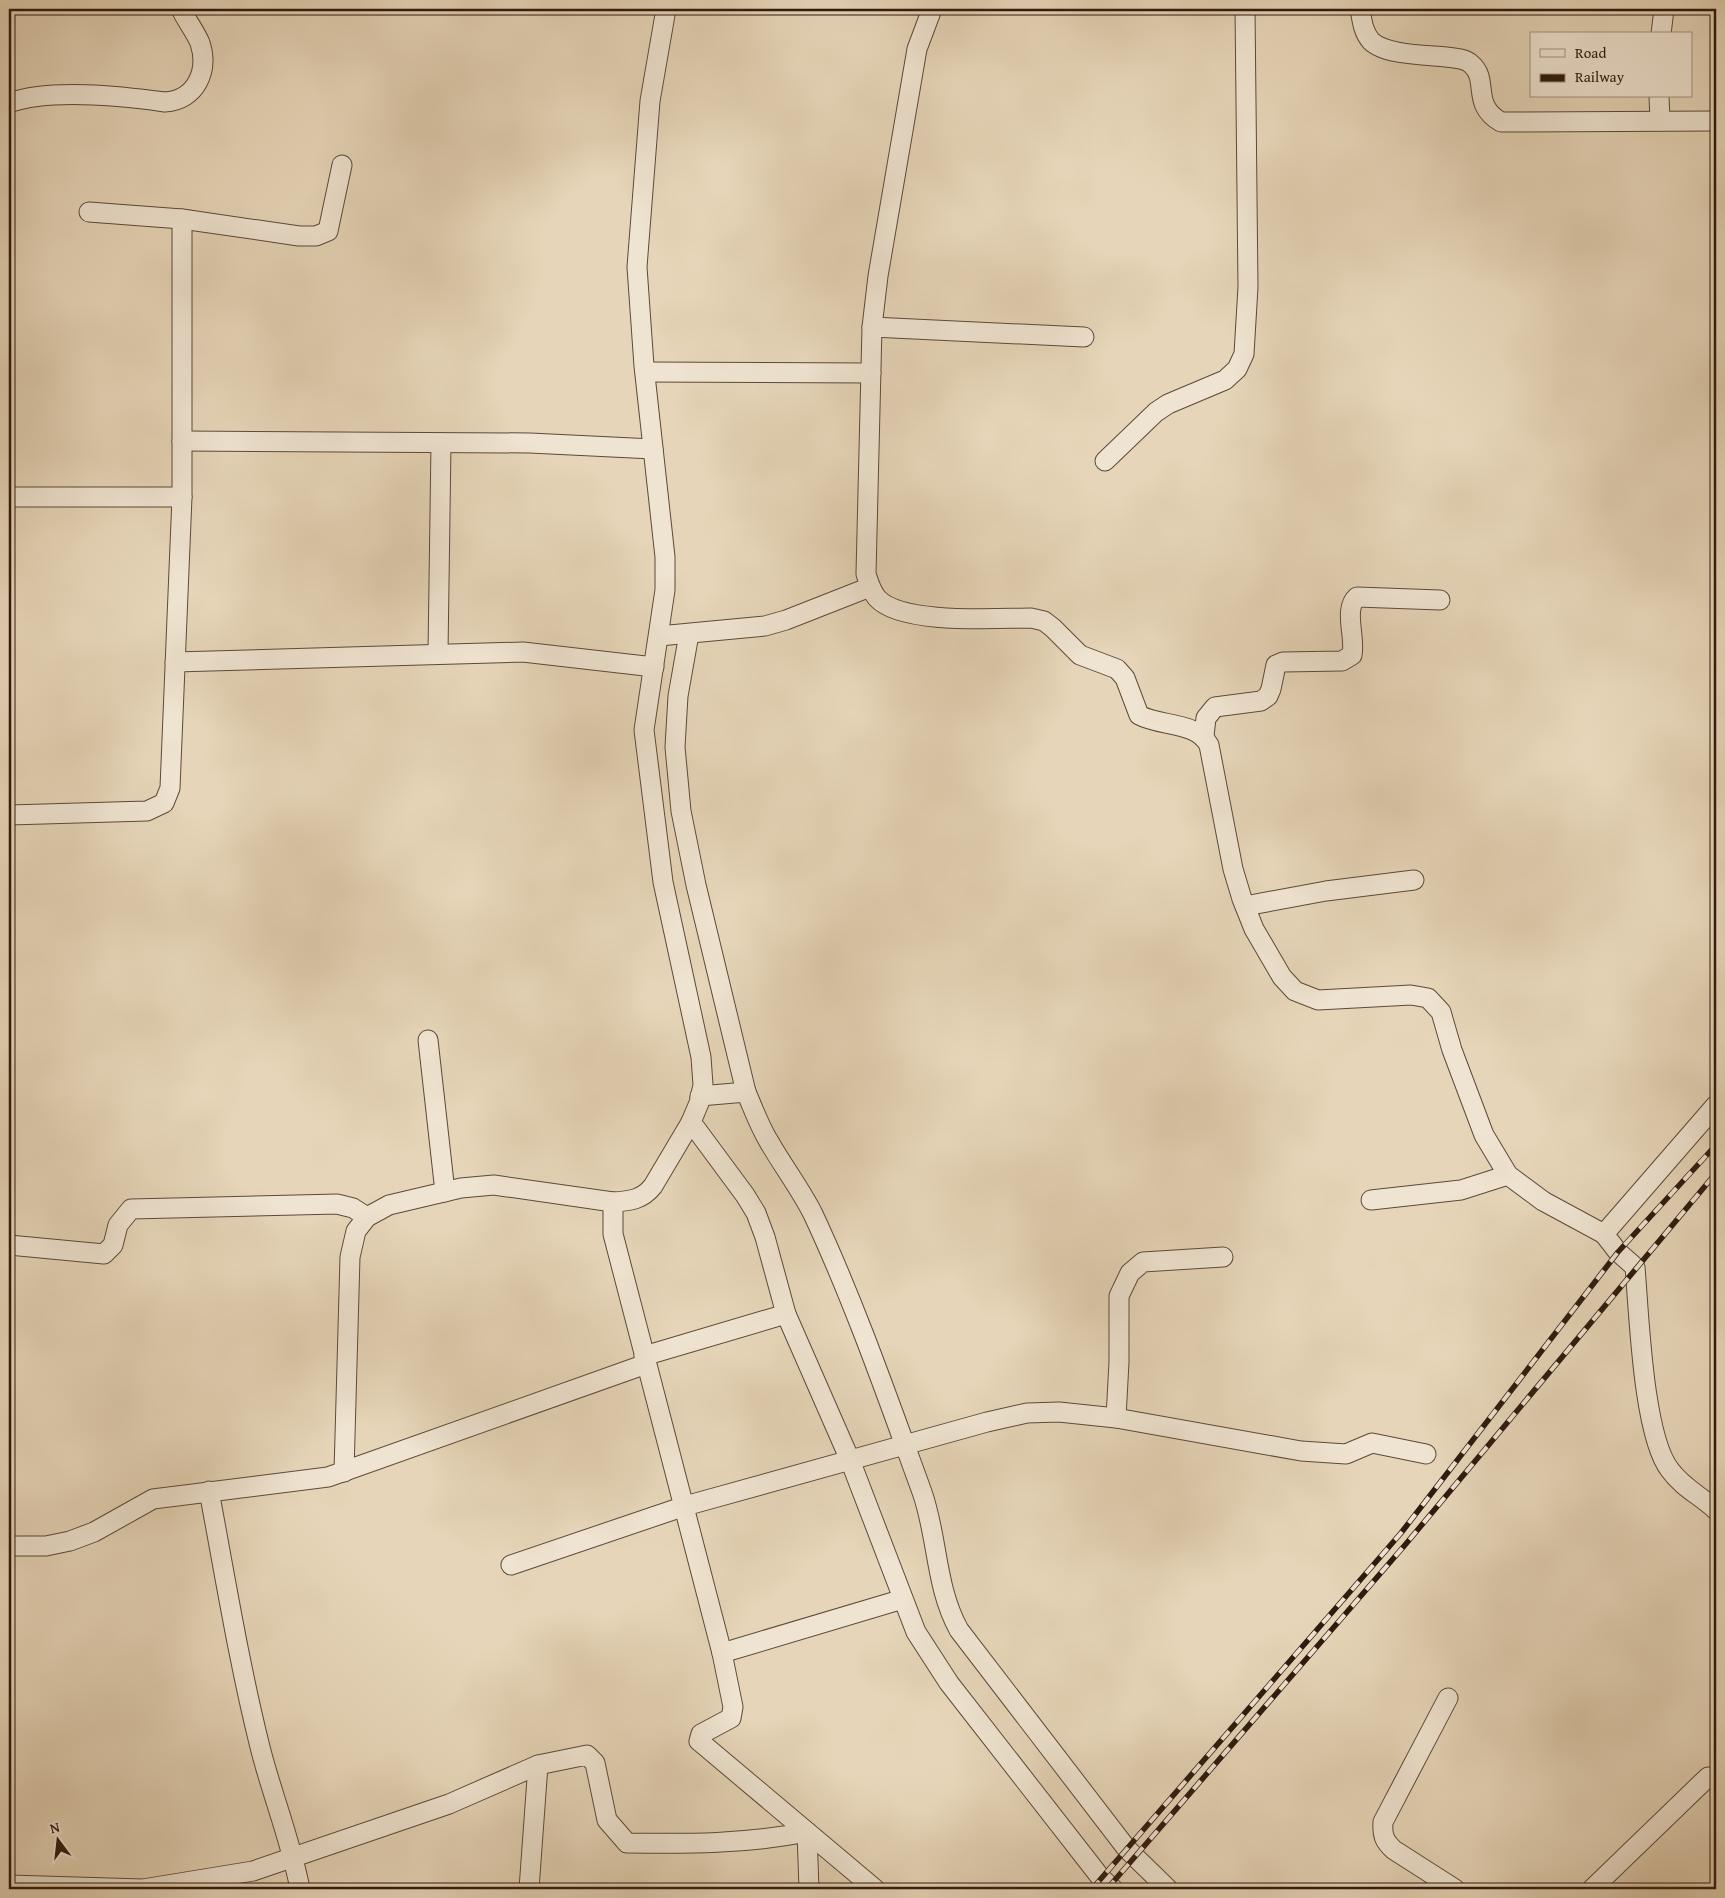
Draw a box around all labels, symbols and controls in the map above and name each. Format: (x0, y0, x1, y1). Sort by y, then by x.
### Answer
legend (1530, 32, 1692, 98)
text: Road (1575, 42, 1606, 63)
text: Railway (1575, 66, 1625, 87)
north arrow (32, 1816, 82, 1866)
text: N (48, 1816, 62, 1838)

